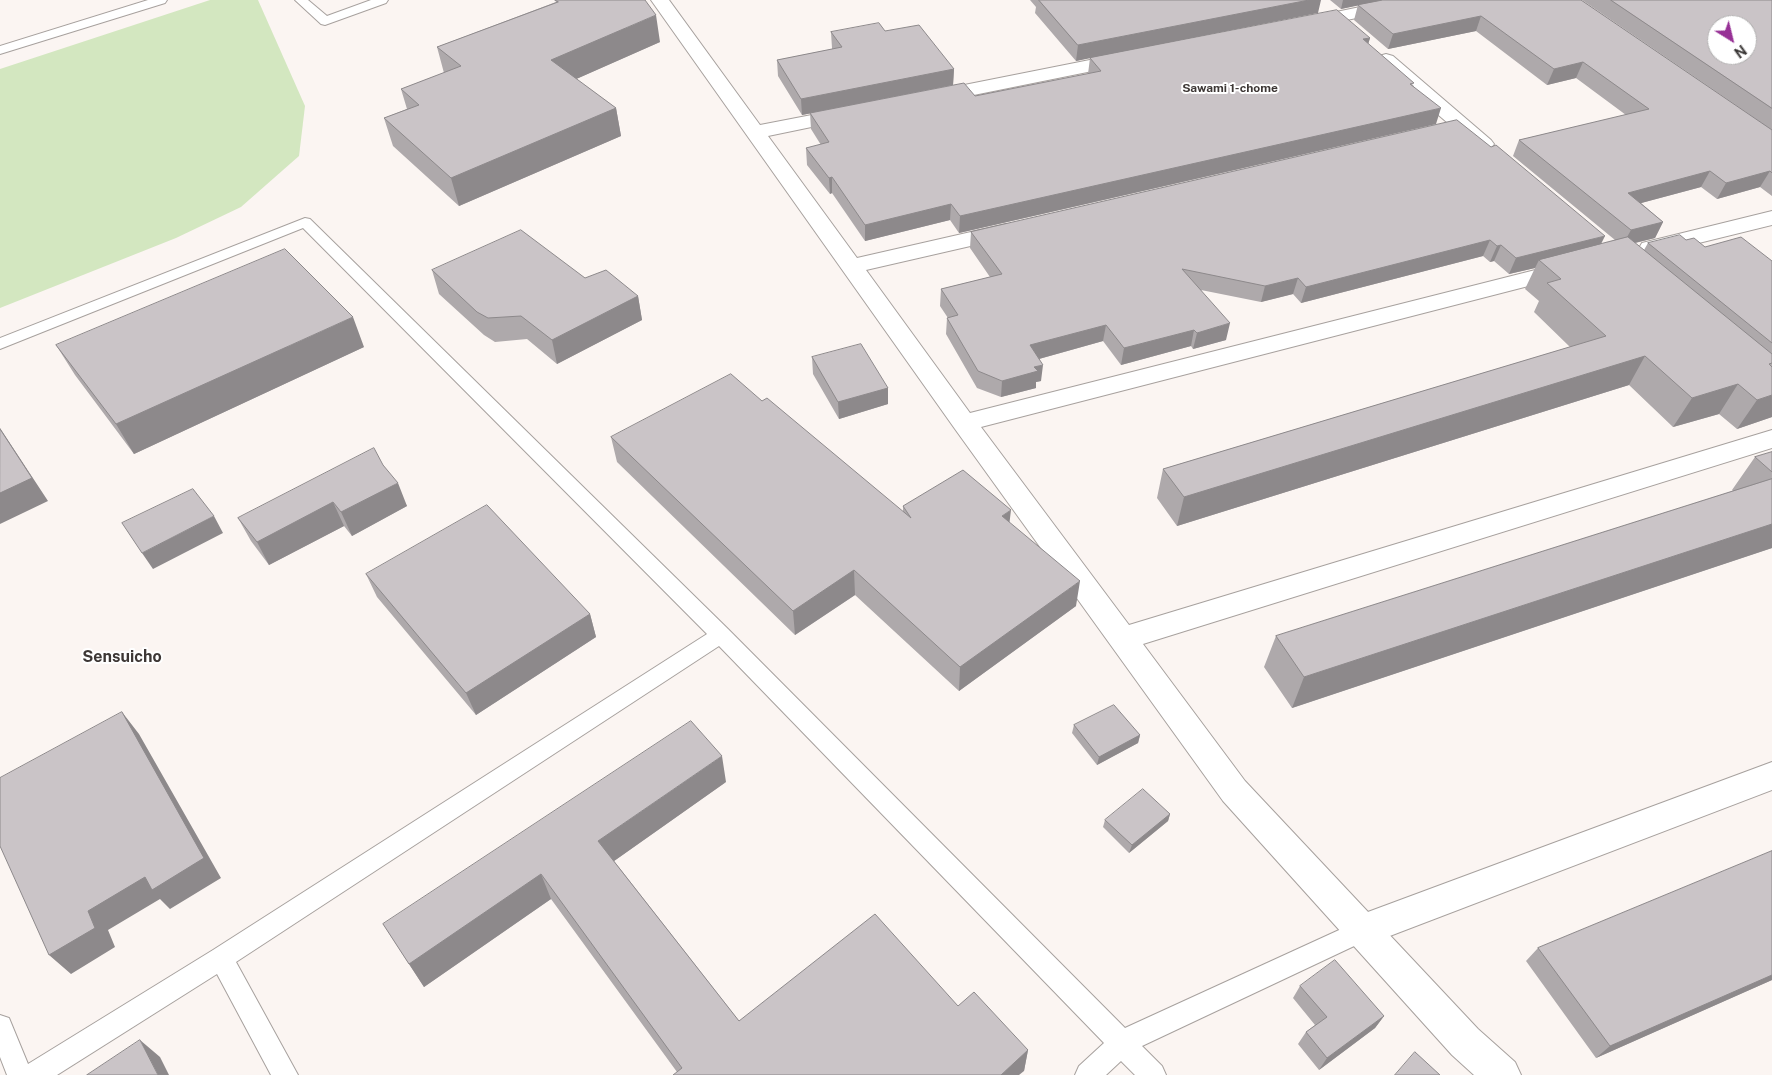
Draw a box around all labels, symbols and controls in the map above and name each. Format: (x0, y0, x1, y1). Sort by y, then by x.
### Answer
north arrow (1707, 15, 1757, 65)
text: N (1731, 42, 1749, 61)
district label: Sawami 1-chome (1182, 81, 1278, 95)
district label: Sensuicho (82, 647, 162, 667)

